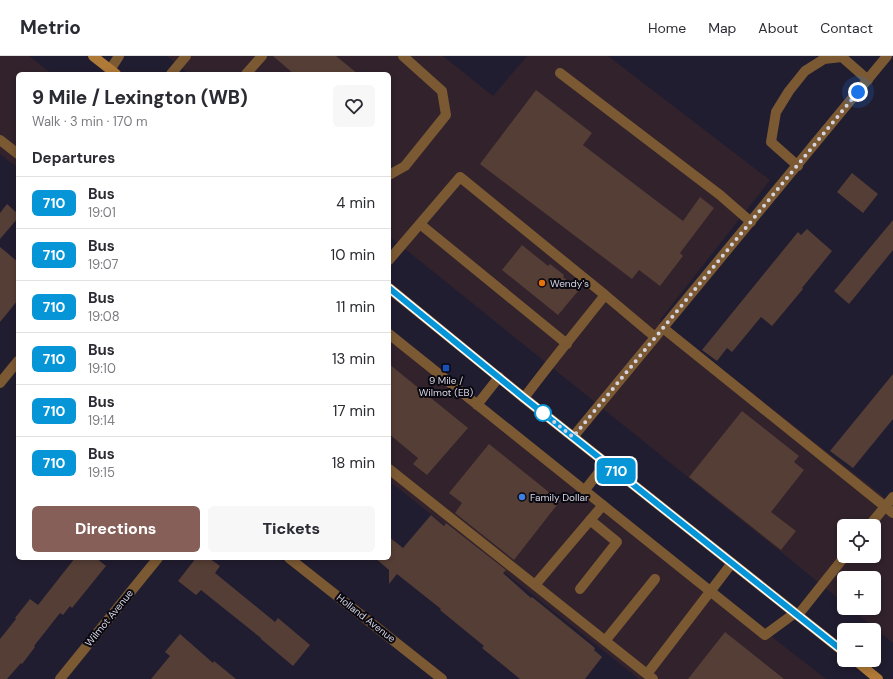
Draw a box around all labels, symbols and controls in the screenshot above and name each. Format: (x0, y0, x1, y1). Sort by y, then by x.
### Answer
text: Metrio (20, 15, 81, 40)
text: Home (648, 19, 686, 37)
text: Map (708, 19, 736, 37)
text: About (758, 19, 798, 37)
text: Contact (820, 19, 873, 37)
your location (848, 82, 868, 102)
text: 9 Mile / Lexington (WB) (32, 85, 248, 110)
button: heart (333, 85, 375, 127)
text: Walk · 3 min · 170 m (32, 113, 148, 130)
text: Departures (32, 148, 115, 168)
text: Bus (88, 184, 115, 204)
text: 4 min (336, 193, 375, 213)
text: 710 (43, 194, 65, 212)
text: 19:01 (88, 204, 116, 221)
text: Bus (88, 236, 115, 256)
text: 10 min (330, 245, 375, 265)
text: 710 (43, 246, 65, 264)
text: 19:07 (88, 256, 119, 273)
place label: Wendy's (550, 277, 589, 290)
marker: Wendy's (537, 278, 547, 288)
text: Bus (88, 288, 115, 308)
text: 11 min (336, 297, 375, 317)
text: 710 (43, 298, 65, 316)
text: 19:08 (88, 308, 120, 325)
text: Bus (88, 340, 115, 360)
text: 13 min (332, 349, 375, 369)
text: 710 (43, 350, 65, 368)
text: 19:10 (88, 360, 116, 377)
marker: 9 Mile / Wilmot (EB) (441, 363, 451, 373)
place label: 9 Mile / Wilmot (EB) (419, 374, 474, 399)
text: Bus (88, 392, 115, 412)
text: 17 min (333, 401, 375, 421)
text: 710 (43, 402, 65, 420)
unlabelled marker (534, 404, 552, 422)
text: 19:14 (88, 412, 115, 429)
text: Bus (88, 444, 115, 464)
text: 18 min (332, 453, 375, 473)
text: 710 (43, 454, 65, 472)
line badge: 710 (593, 458, 639, 484)
text: 710 (605, 462, 627, 480)
text: 19:15 (88, 464, 115, 481)
place label: Family Dollar (530, 491, 589, 504)
marker: Family Dollar (517, 492, 527, 502)
button: Directions (32, 506, 200, 552)
button: Tickets (208, 506, 375, 552)
map controls (837, 519, 881, 667)
button: locate (837, 519, 881, 563)
button: + (837, 571, 881, 615)
street label: Wilmot Avenue (82, 587, 136, 649)
street label: Holland Avenue (334, 591, 398, 645)
button: − (837, 623, 881, 667)

